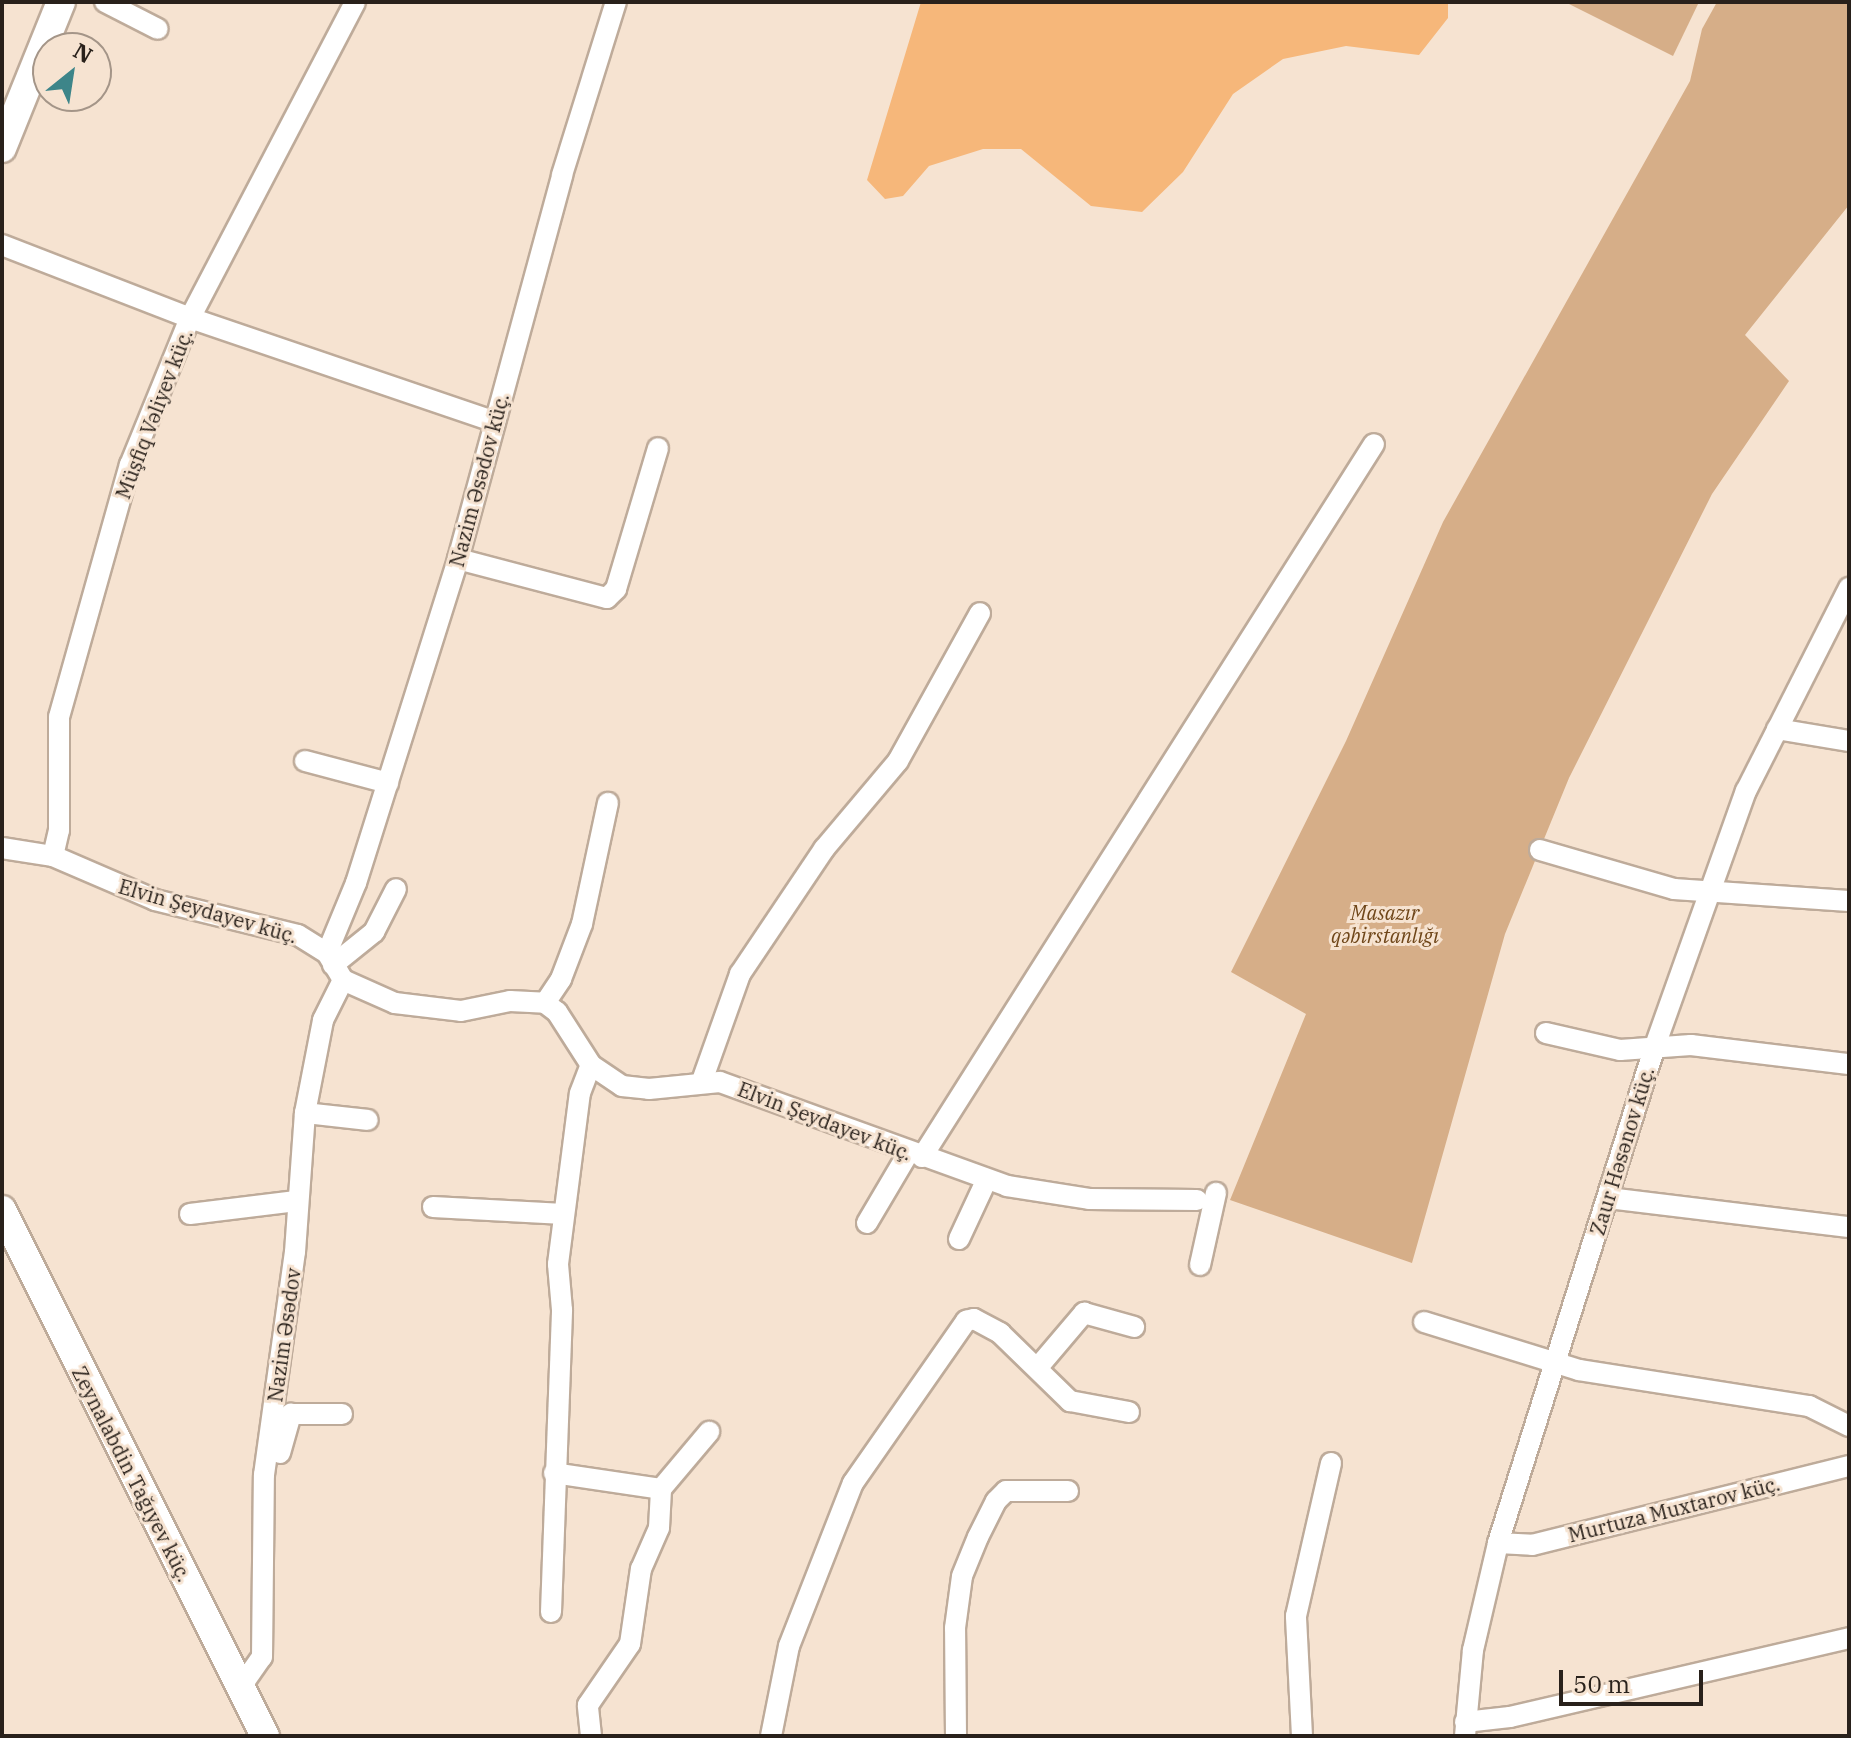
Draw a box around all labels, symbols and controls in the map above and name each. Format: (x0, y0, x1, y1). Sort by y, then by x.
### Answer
north arrow (32, 32, 112, 112)
text: N (68, 36, 98, 69)
street label: Müşfiq Vəliyev küç. (111, 326, 197, 502)
street label: Nazim Əsədov küç. (444, 391, 514, 569)
street label: Elvin Şeydayev küç. (116, 874, 300, 948)
park label: Masazır qəbirstanlığı (1331, 900, 1439, 947)
street label: Zaur Həsənov küç. (1585, 1064, 1659, 1238)
street label: Elvin Şeydayev küç. (735, 1077, 915, 1165)
street label: Nazim Əsədov (263, 1266, 305, 1404)
street label: Zeynalabdin Tağıyev küç. (67, 1362, 197, 1586)
street label: Murtuza Muxtarov küç. (1566, 1471, 1782, 1547)
scale bar (1563, 1654, 1707, 1704)
text: 50 m (1573, 1668, 1630, 1700)

